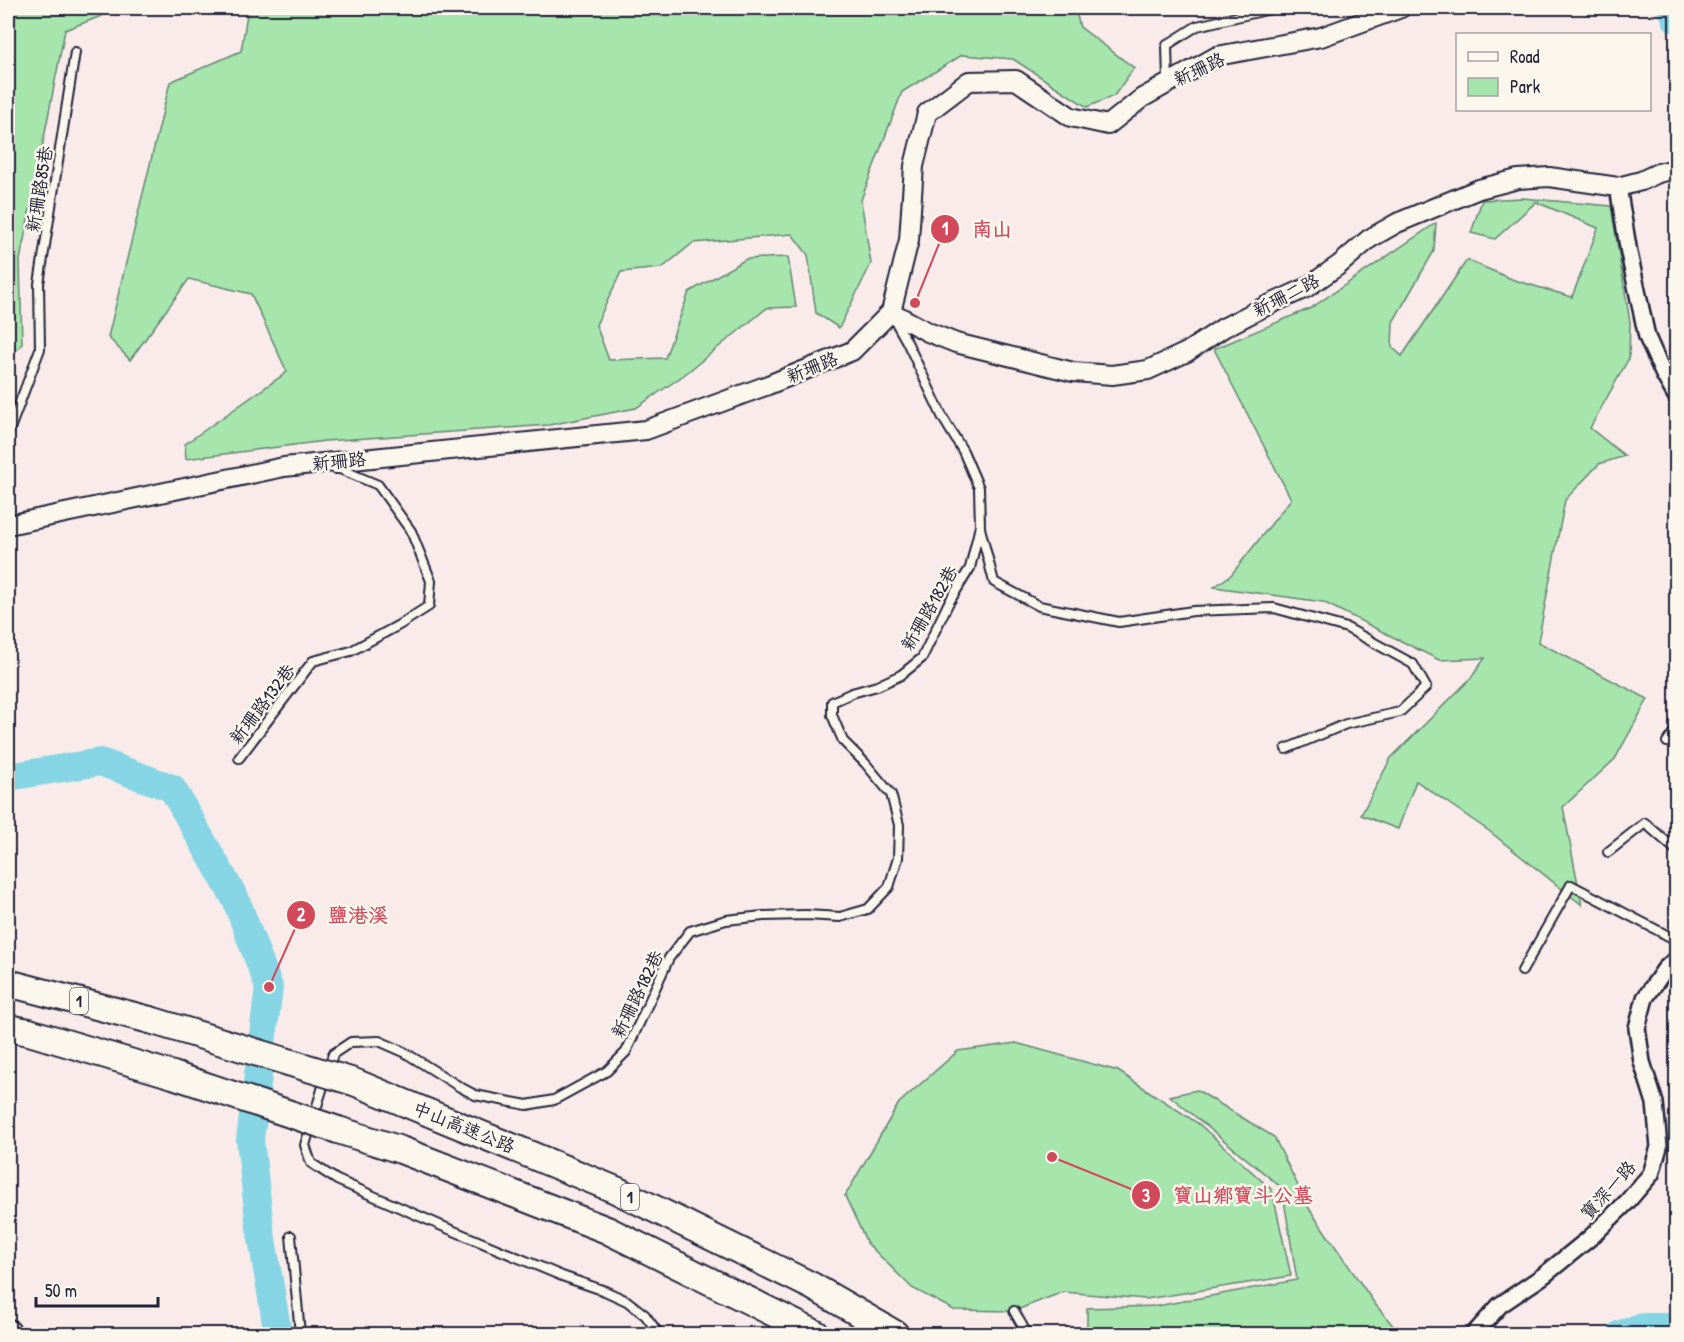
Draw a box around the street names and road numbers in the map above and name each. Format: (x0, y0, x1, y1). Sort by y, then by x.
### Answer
street label: 新珊路 (1169, 46, 1229, 92)
street label: 新珊路85巷 (20, 144, 58, 234)
street label: 新珊二路 (1248, 268, 1324, 322)
street label: 新珊路 (782, 345, 842, 389)
street label: 新珊路 (311, 446, 367, 476)
street label: 新珊路182巷 (894, 561, 964, 655)
street label: 新珊路132巷 (223, 659, 301, 749)
street label: 新珊路182巷 (605, 946, 669, 1042)
road number: 1 (70, 988, 88, 1014)
street label: 中山高速公路 (409, 1095, 519, 1159)
street label: 寶深一路 (1575, 1155, 1641, 1225)
road number: 1 (621, 1184, 639, 1210)

